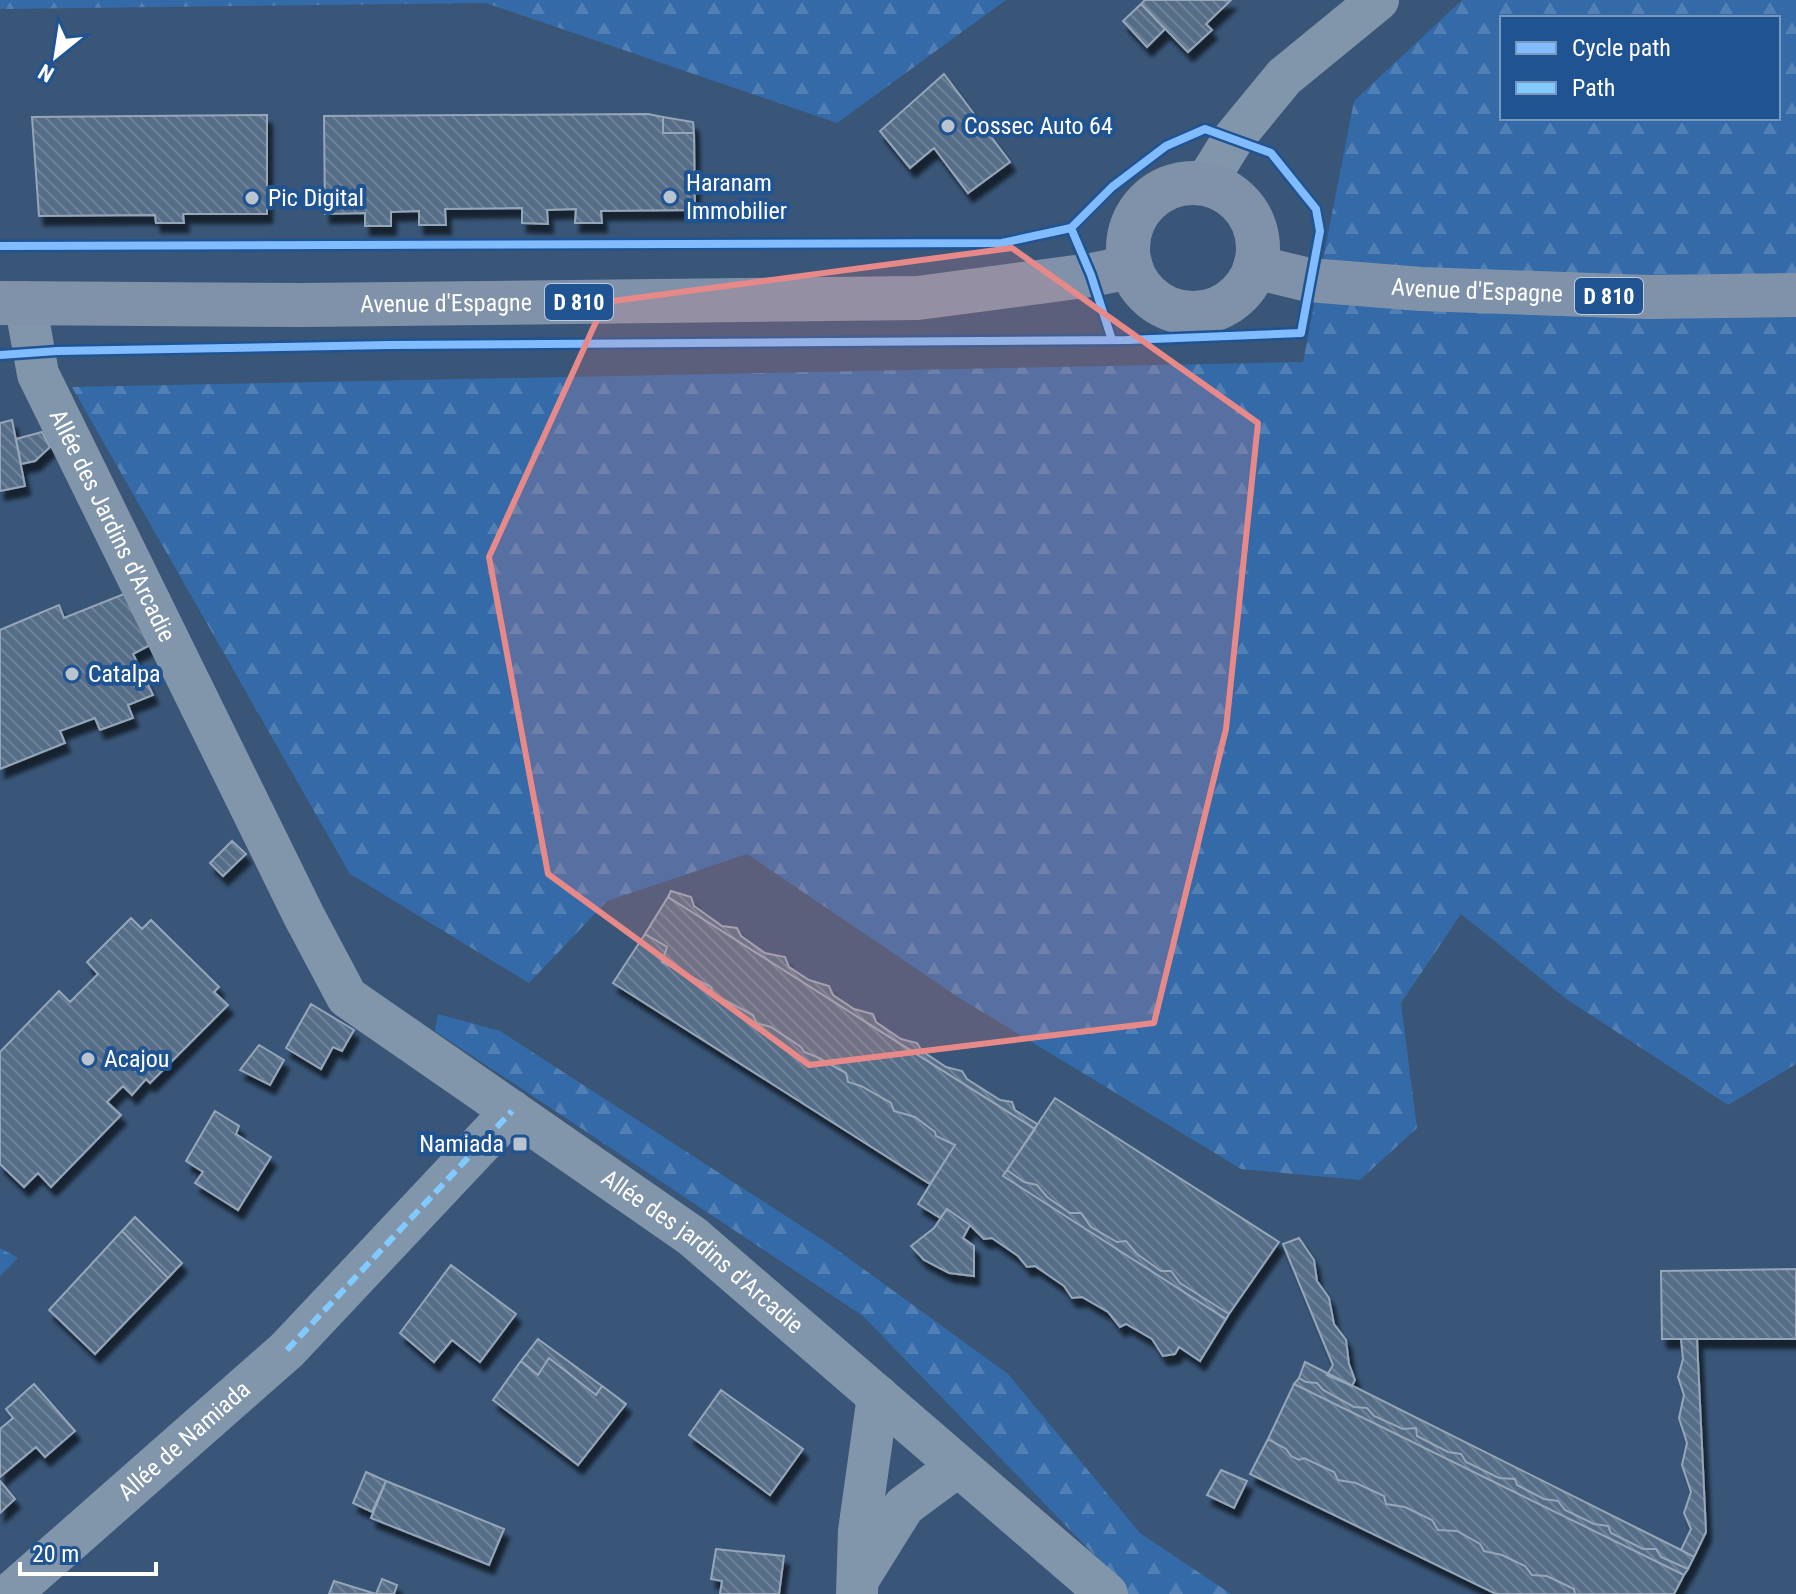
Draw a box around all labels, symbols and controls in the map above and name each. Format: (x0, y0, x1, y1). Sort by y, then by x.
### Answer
north arrow (16, 16, 96, 96)
legend (1500, 16, 1780, 120)
text: Cycle path (1572, 34, 1671, 62)
text: N (34, 59, 58, 87)
text: Path (1572, 74, 1615, 102)
place label: Cossec Auto 64 (964, 112, 1113, 140)
marker: Cossec Auto 64 (939, 117, 957, 135)
place label: Haranam Immobilier (686, 169, 787, 225)
place label: Pic Digital (268, 184, 364, 212)
marker: Haranam Immobilier (661, 188, 679, 206)
marker: Pic Digital (243, 189, 261, 207)
street label: Avenue d'Espagne (1390, 273, 1563, 308)
road number: D 810 (1575, 278, 1643, 314)
road number: D 810 (545, 284, 613, 320)
street label: Avenue d'Espagne (360, 288, 532, 318)
street label: Allée des Jardins d'Arcadie (44, 405, 181, 646)
place label: Catalpa (88, 660, 161, 688)
marker: Catalpa (63, 665, 81, 683)
place label: Acajou (104, 1045, 169, 1073)
marker: Acajou (79, 1050, 97, 1068)
place label: Namiada (419, 1130, 504, 1158)
marker: Namiada (511, 1135, 529, 1153)
street label: Allée des jardins d'Arcadie (596, 1164, 809, 1339)
street label: Allée de Namiada (112, 1375, 256, 1506)
scale bar (20, 1526, 156, 1576)
text: 20 m (32, 1540, 79, 1568)

